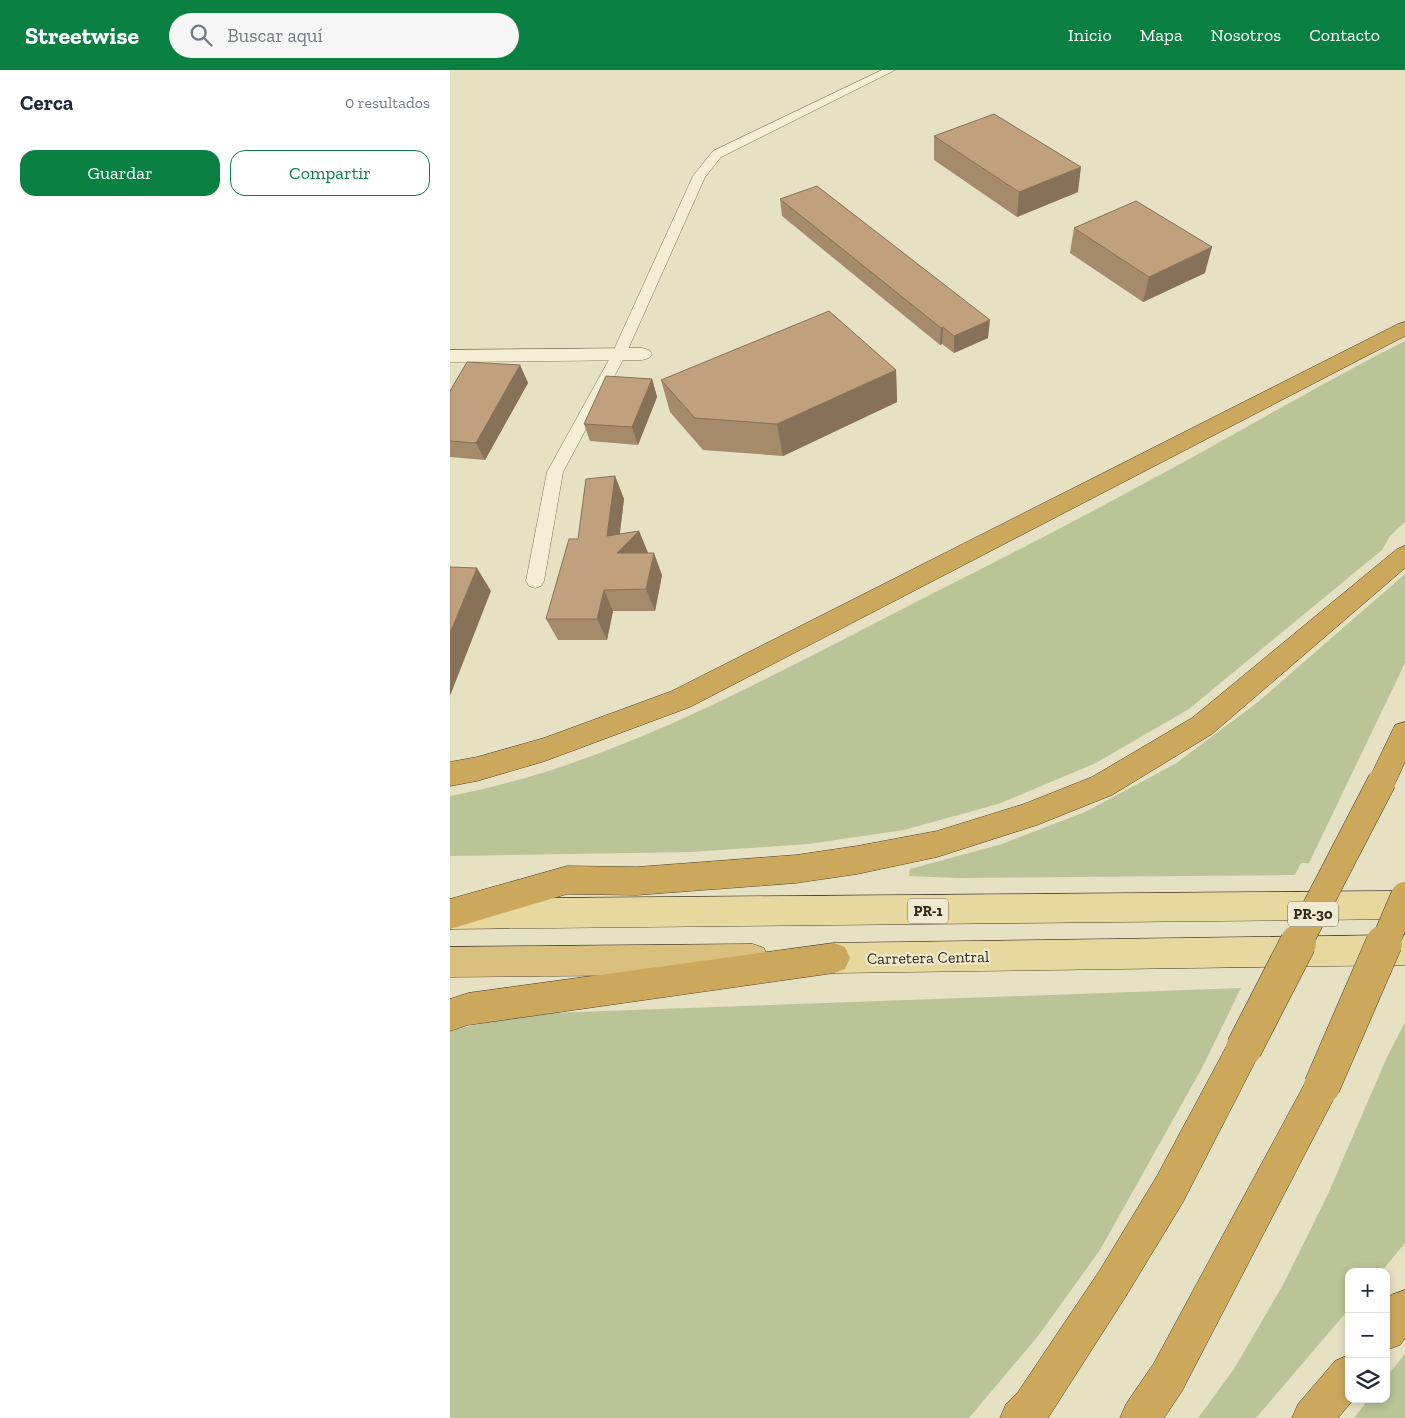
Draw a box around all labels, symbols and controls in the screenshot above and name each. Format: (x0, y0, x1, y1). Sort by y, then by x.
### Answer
search box (169, 13, 519, 58)
text: Streetwise (25, 21, 139, 50)
icon: search (187, 21, 215, 49)
text: Buscar aquí (227, 24, 323, 47)
text: Inicio (1068, 24, 1112, 46)
text: Mapa (1140, 24, 1183, 46)
text: Nosotros (1211, 24, 1281, 46)
text: Contacto (1309, 24, 1380, 46)
text: Cerca (20, 90, 73, 115)
text: 0 resultados (345, 93, 430, 112)
button: Guardar (20, 150, 220, 196)
button: Compartir (230, 150, 430, 196)
road number: PR-1 (908, 898, 948, 924)
road number: PR-30 (1288, 902, 1338, 926)
street label: Carretera Central (867, 947, 989, 968)
map controls (1345, 1268, 1390, 1403)
button: + (1345, 1268, 1390, 1313)
button: − (1345, 1313, 1390, 1358)
button: layers (1345, 1358, 1390, 1403)

